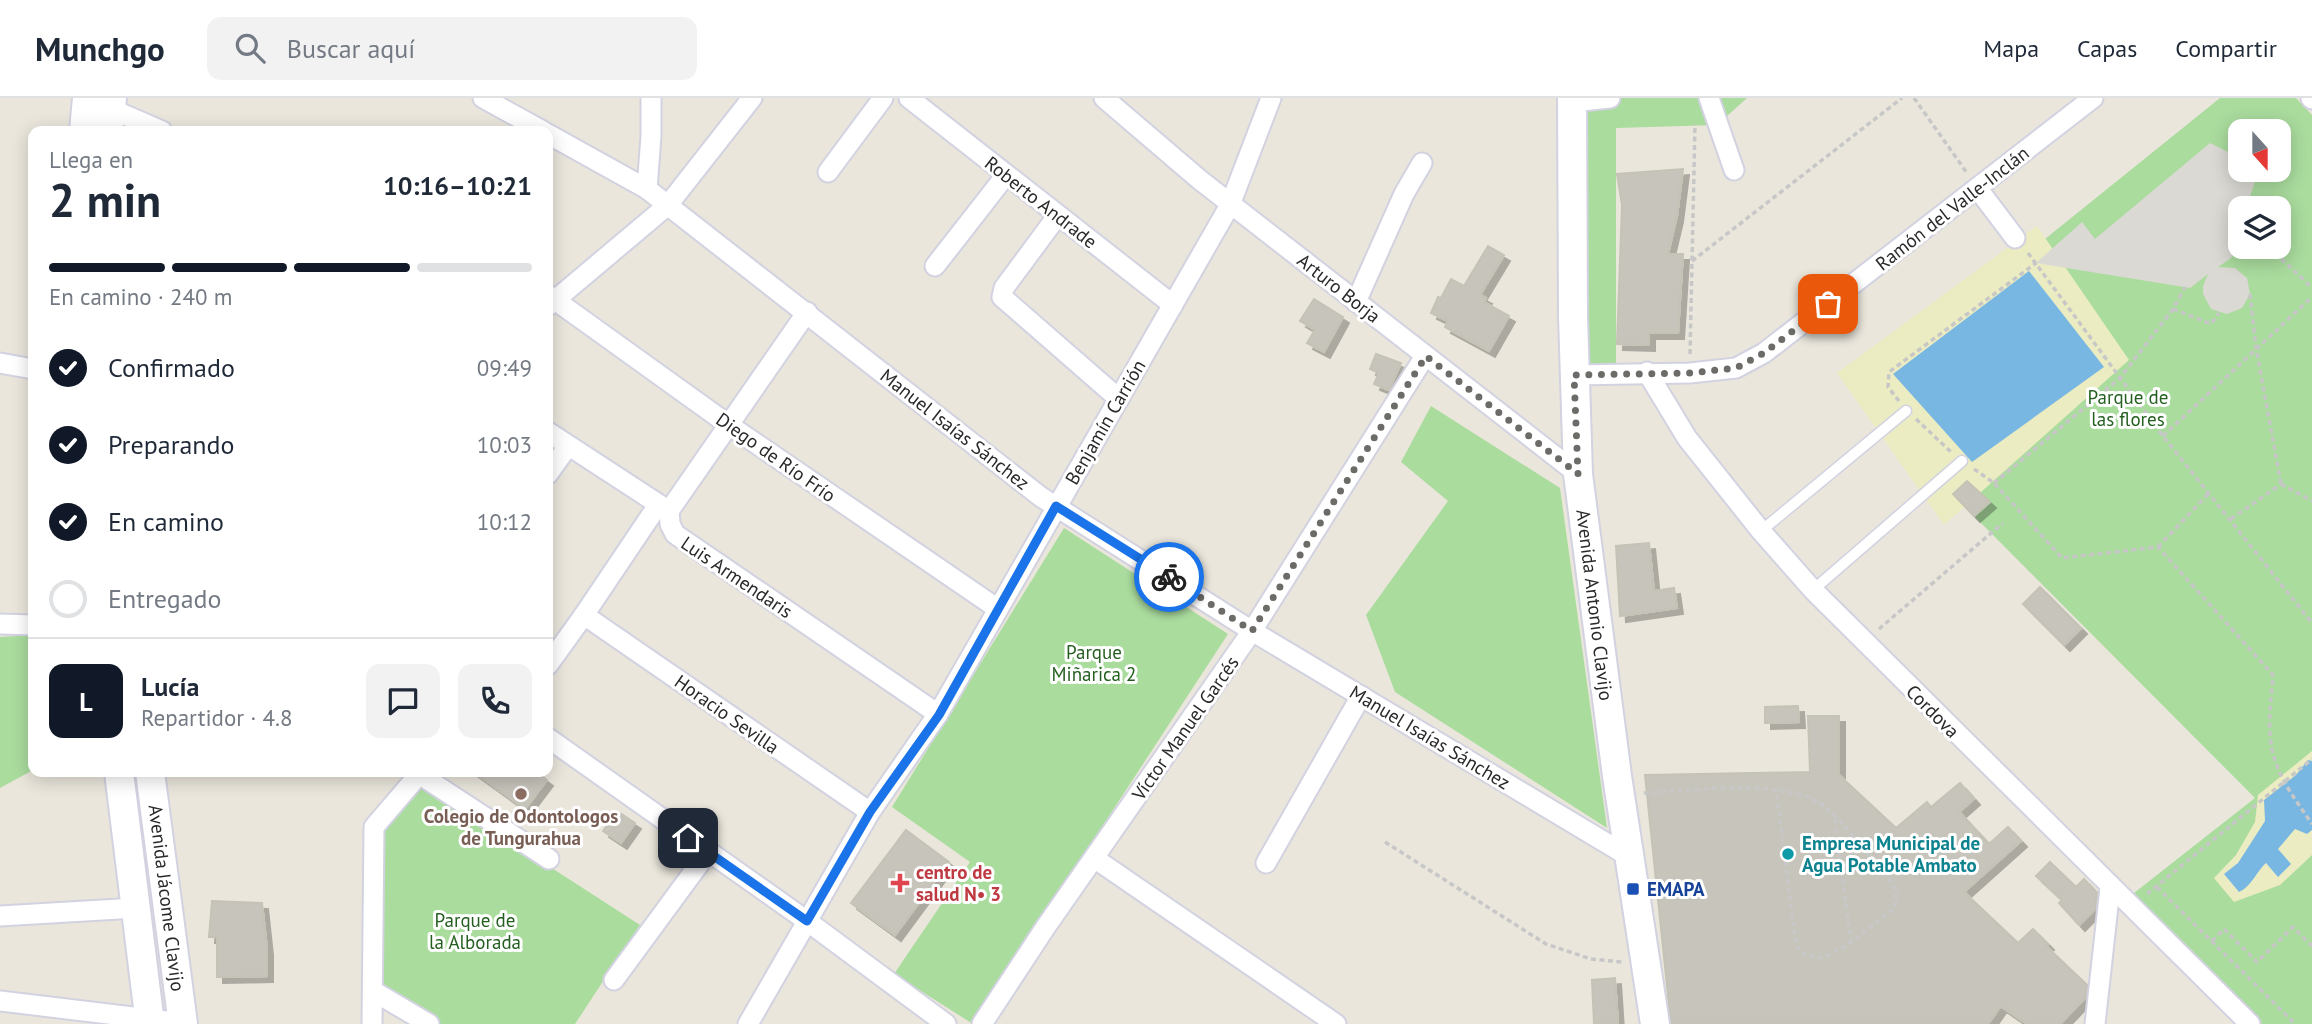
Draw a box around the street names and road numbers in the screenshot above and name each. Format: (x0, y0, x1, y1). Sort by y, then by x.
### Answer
street label: Ramón del Valle-Inclán (1870, 141, 2034, 275)
street label: Roberto Andrade (980, 151, 1102, 253)
street label: Arturo Borja (1293, 248, 1385, 328)
street label: Benjamín Carrión (1060, 355, 1150, 489)
street label: Manuel Isaías Sánchez (876, 363, 1034, 495)
street label: Diego de Río Frío (712, 407, 840, 507)
street label: Avenida Antonio Clavijo (1571, 508, 1619, 702)
street label: Luis Armendaris (677, 531, 797, 623)
street label: Víctor Manuel Garcés (1126, 651, 1244, 805)
street label: Horacio Sevilla (670, 669, 784, 759)
street label: Cordova (1901, 679, 1965, 743)
street label: Manuel Isaías Sánchez (1346, 680, 1514, 794)
street label: Avenida Jácome Clavijo (144, 803, 190, 993)

